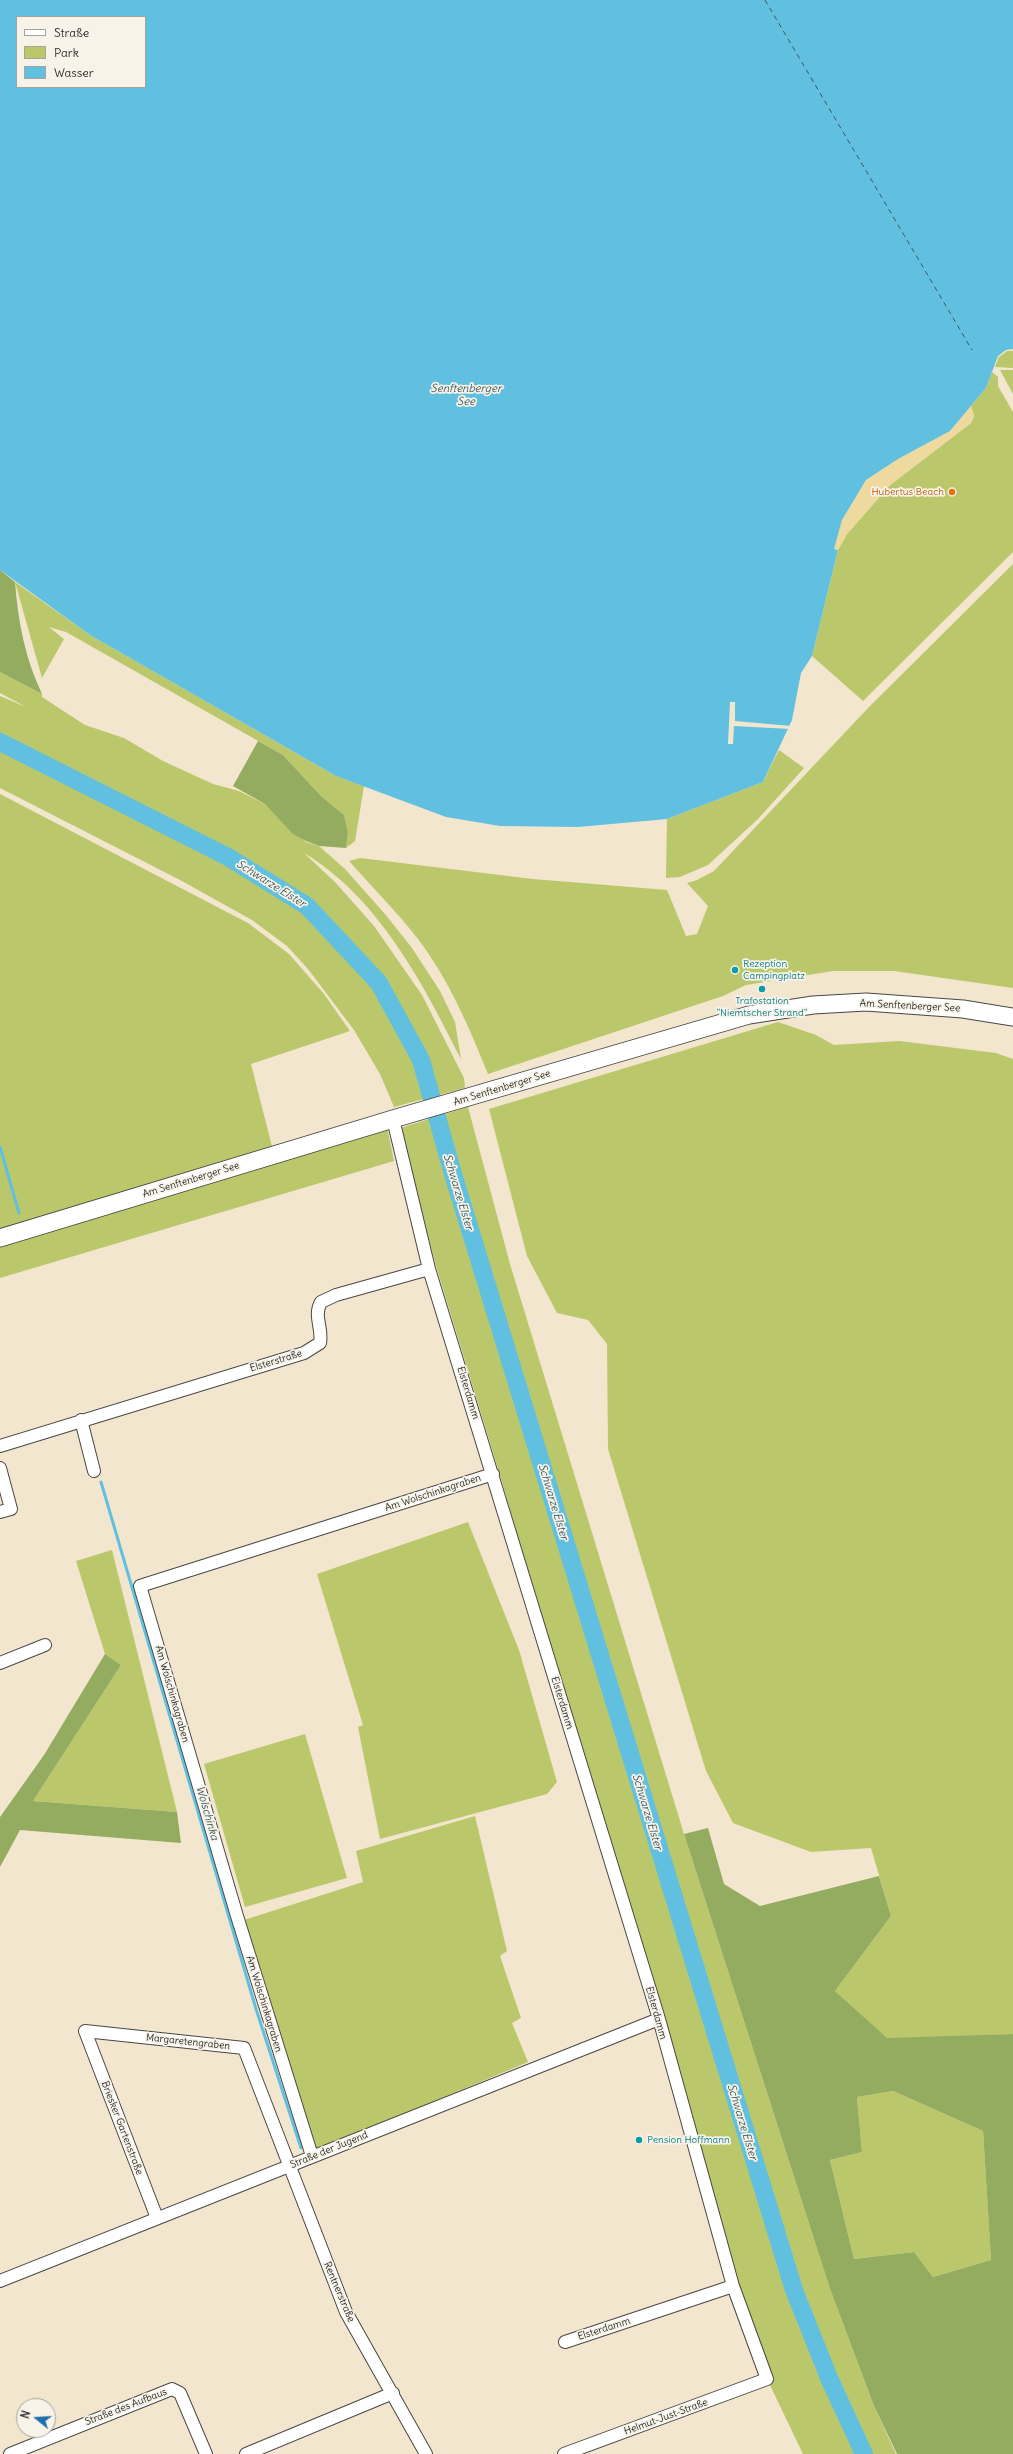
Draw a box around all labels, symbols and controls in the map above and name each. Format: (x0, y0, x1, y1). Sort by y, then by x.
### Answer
legend (16, 16, 146, 88)
text: Straße (54, 25, 89, 40)
text: Park (54, 45, 79, 60)
text: Wasser (54, 65, 94, 80)
water label: Senftenberger See (431, 382, 501, 408)
place label: Hubertus Beach (871, 486, 944, 498)
marker: Hubertus Beach (947, 487, 957, 497)
water label: Schwarze Elster (234, 857, 308, 911)
place label: Rezeption Campingplatz (743, 958, 805, 982)
marker: Rezeption Campingplatz (730, 965, 740, 975)
marker: Trafostation "Niemtscher Strand" (757, 984, 767, 994)
place label: Trafostation "Niemtscher Strand" (717, 995, 807, 1018)
street label: Am Senftenberger See (859, 997, 961, 1015)
street label: Am Senftenberger See (452, 1068, 552, 1108)
water label: Schwarze Elster (440, 1152, 476, 1232)
street label: Am Senftenberger See (141, 1160, 241, 1200)
street label: Elsterstraße (249, 1347, 303, 1375)
street label: Elsterdamm (454, 1365, 482, 1421)
water label: Schwarze Elster (535, 1462, 571, 1542)
street label: Am Wolschinkagraben (383, 1472, 483, 1514)
street label: Am Wolschinkagraben (152, 1644, 192, 1744)
street label: Elsterdamm (548, 1675, 576, 1731)
water label: Schwarze Elster (629, 1772, 665, 1852)
water label: Wolschinka (193, 1784, 221, 1842)
street label: Am Wolschinkagraben (244, 1954, 284, 2054)
street label: Elsterdamm (643, 1985, 669, 2041)
street label: Margaretengraben (145, 2032, 231, 2052)
street label: Briesker Gartenstraße (99, 2079, 145, 2177)
water label: Schwarze Elster (724, 2082, 760, 2162)
street label: Straße der Jugend (288, 2129, 370, 2171)
place label: Pension Hoffmann (647, 2134, 730, 2146)
marker: Pension Hoffmann (634, 2135, 644, 2145)
street label: Rentnerstraße (321, 2260, 357, 2324)
street label: Elsterdamm (576, 2315, 632, 2343)
street label: Straße des Aufbaus (83, 2386, 169, 2428)
street label: Helmut-Just-Straße (623, 2396, 709, 2438)
north arrow (16, 2398, 56, 2438)
text: N (18, 2409, 33, 2420)

